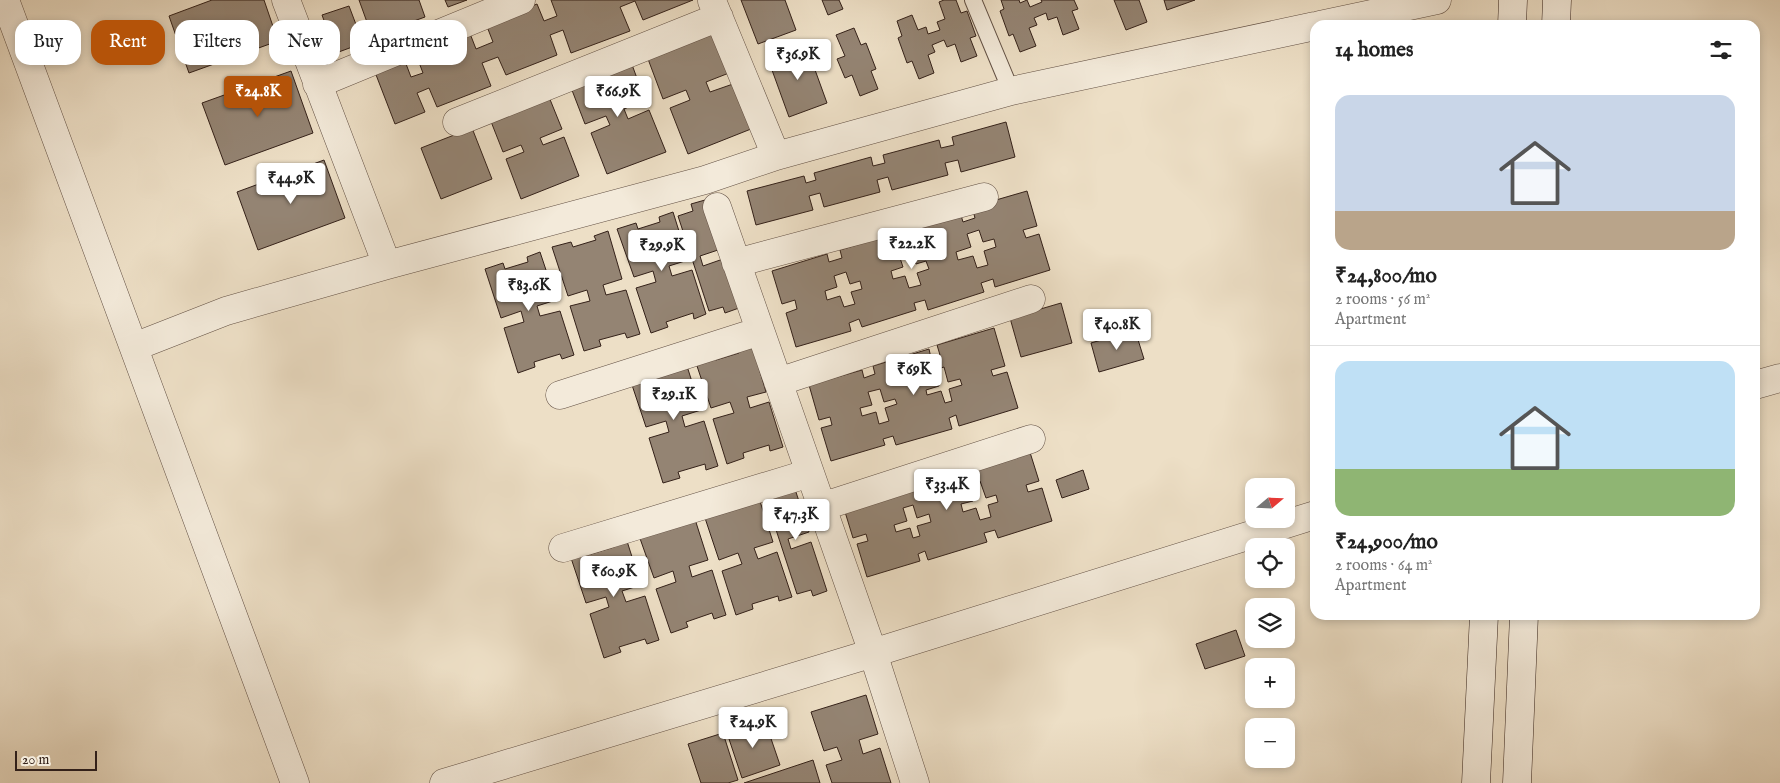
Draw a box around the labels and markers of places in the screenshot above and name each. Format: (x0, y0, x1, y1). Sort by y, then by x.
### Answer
pin: ₹36.9K (757, 38, 839, 81)
pin: ₹24.8K (217, 76, 299, 118)
pin: ₹66.9K (577, 76, 659, 118)
pin: ₹44.9K (250, 162, 332, 205)
pin: ₹22.2K (871, 228, 953, 270)
pin: ₹29.9K (621, 230, 703, 272)
pin: ₹83.6K (488, 270, 570, 312)
pin: ₹40.8K (1076, 308, 1158, 351)
pin: ₹69K (884, 354, 944, 396)
pin: ₹29.1K (633, 378, 715, 421)
pin: ₹33.4K (906, 468, 988, 511)
pin: ₹47.3K (755, 498, 837, 541)
pin: ₹60.9K (573, 556, 655, 598)
pin: ₹24.9K (712, 706, 794, 749)

